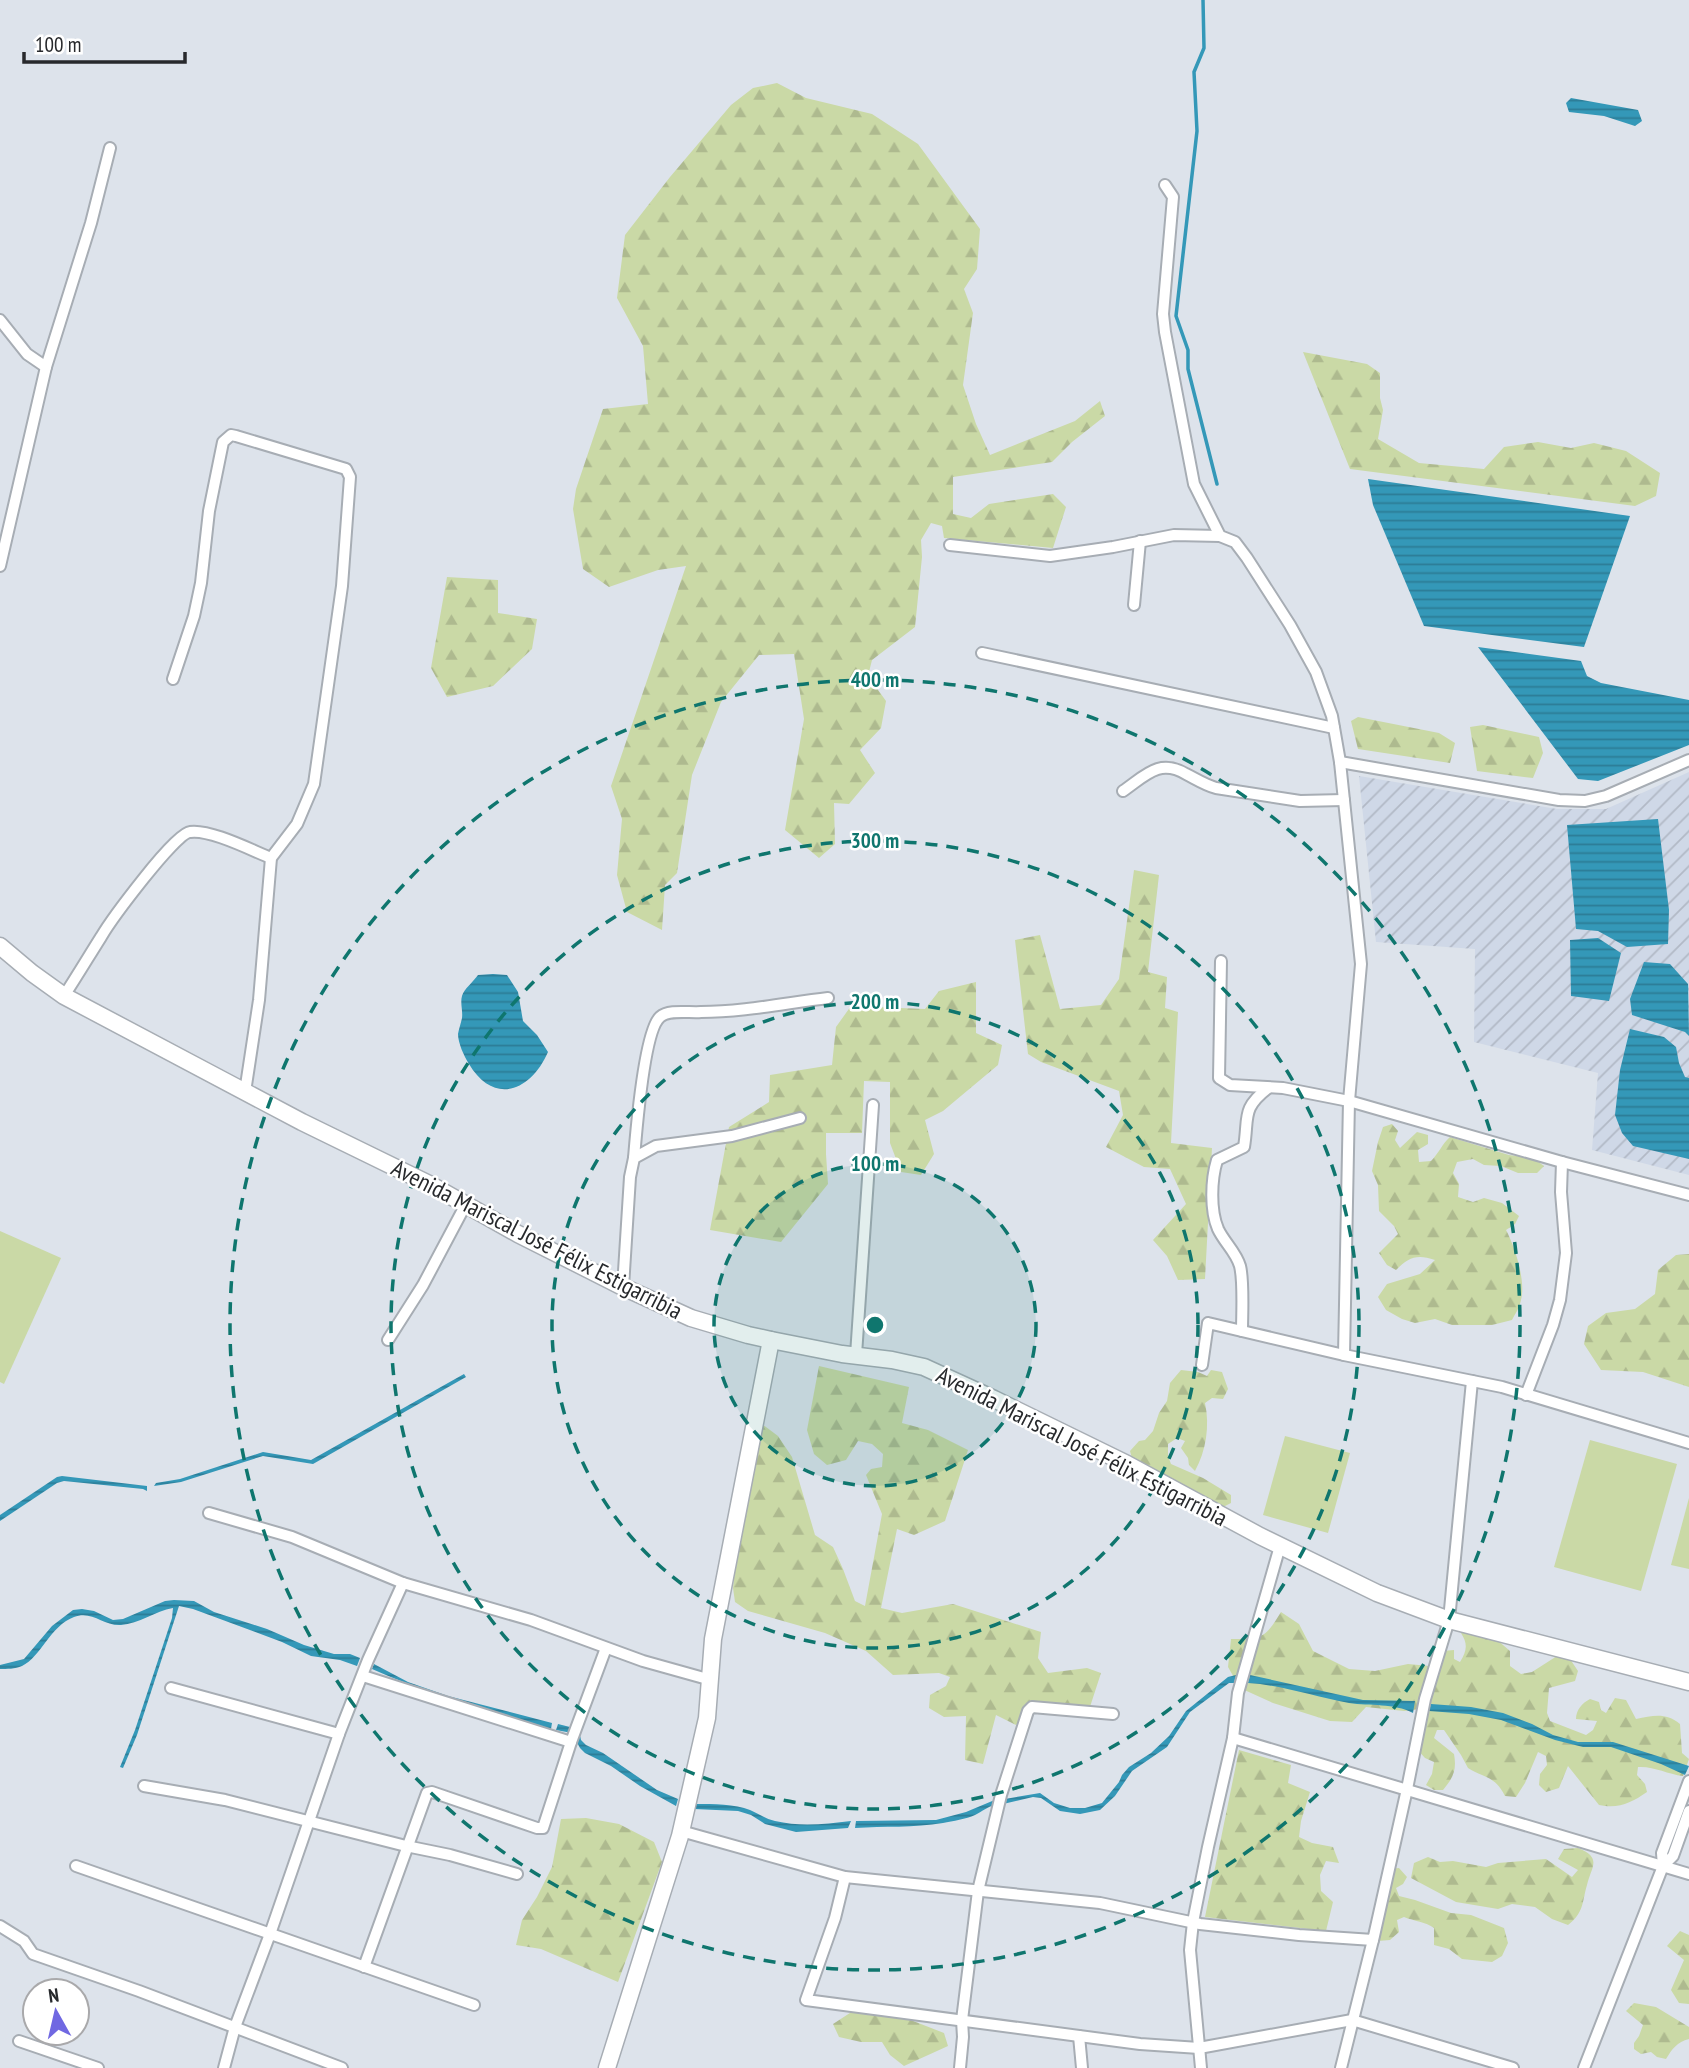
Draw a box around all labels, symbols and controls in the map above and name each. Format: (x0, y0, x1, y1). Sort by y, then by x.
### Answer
scale bar (24, 21, 186, 65)
text: 100 m (35, 31, 81, 58)
text: 400 m (851, 666, 899, 693)
text: 300 m (851, 827, 899, 854)
text: 200 m (851, 988, 899, 1015)
text: 100 m (851, 1150, 899, 1177)
street label: Avenida Mariscal José Félix Estigarribia (386, 1152, 688, 1326)
centre of rings (863, 1313, 887, 1337)
street label: Avenida Mariscal José Félix Estigarribia (931, 1359, 1233, 1533)
north arrow (21, 1977, 91, 2047)
text: N (47, 1983, 60, 2008)

